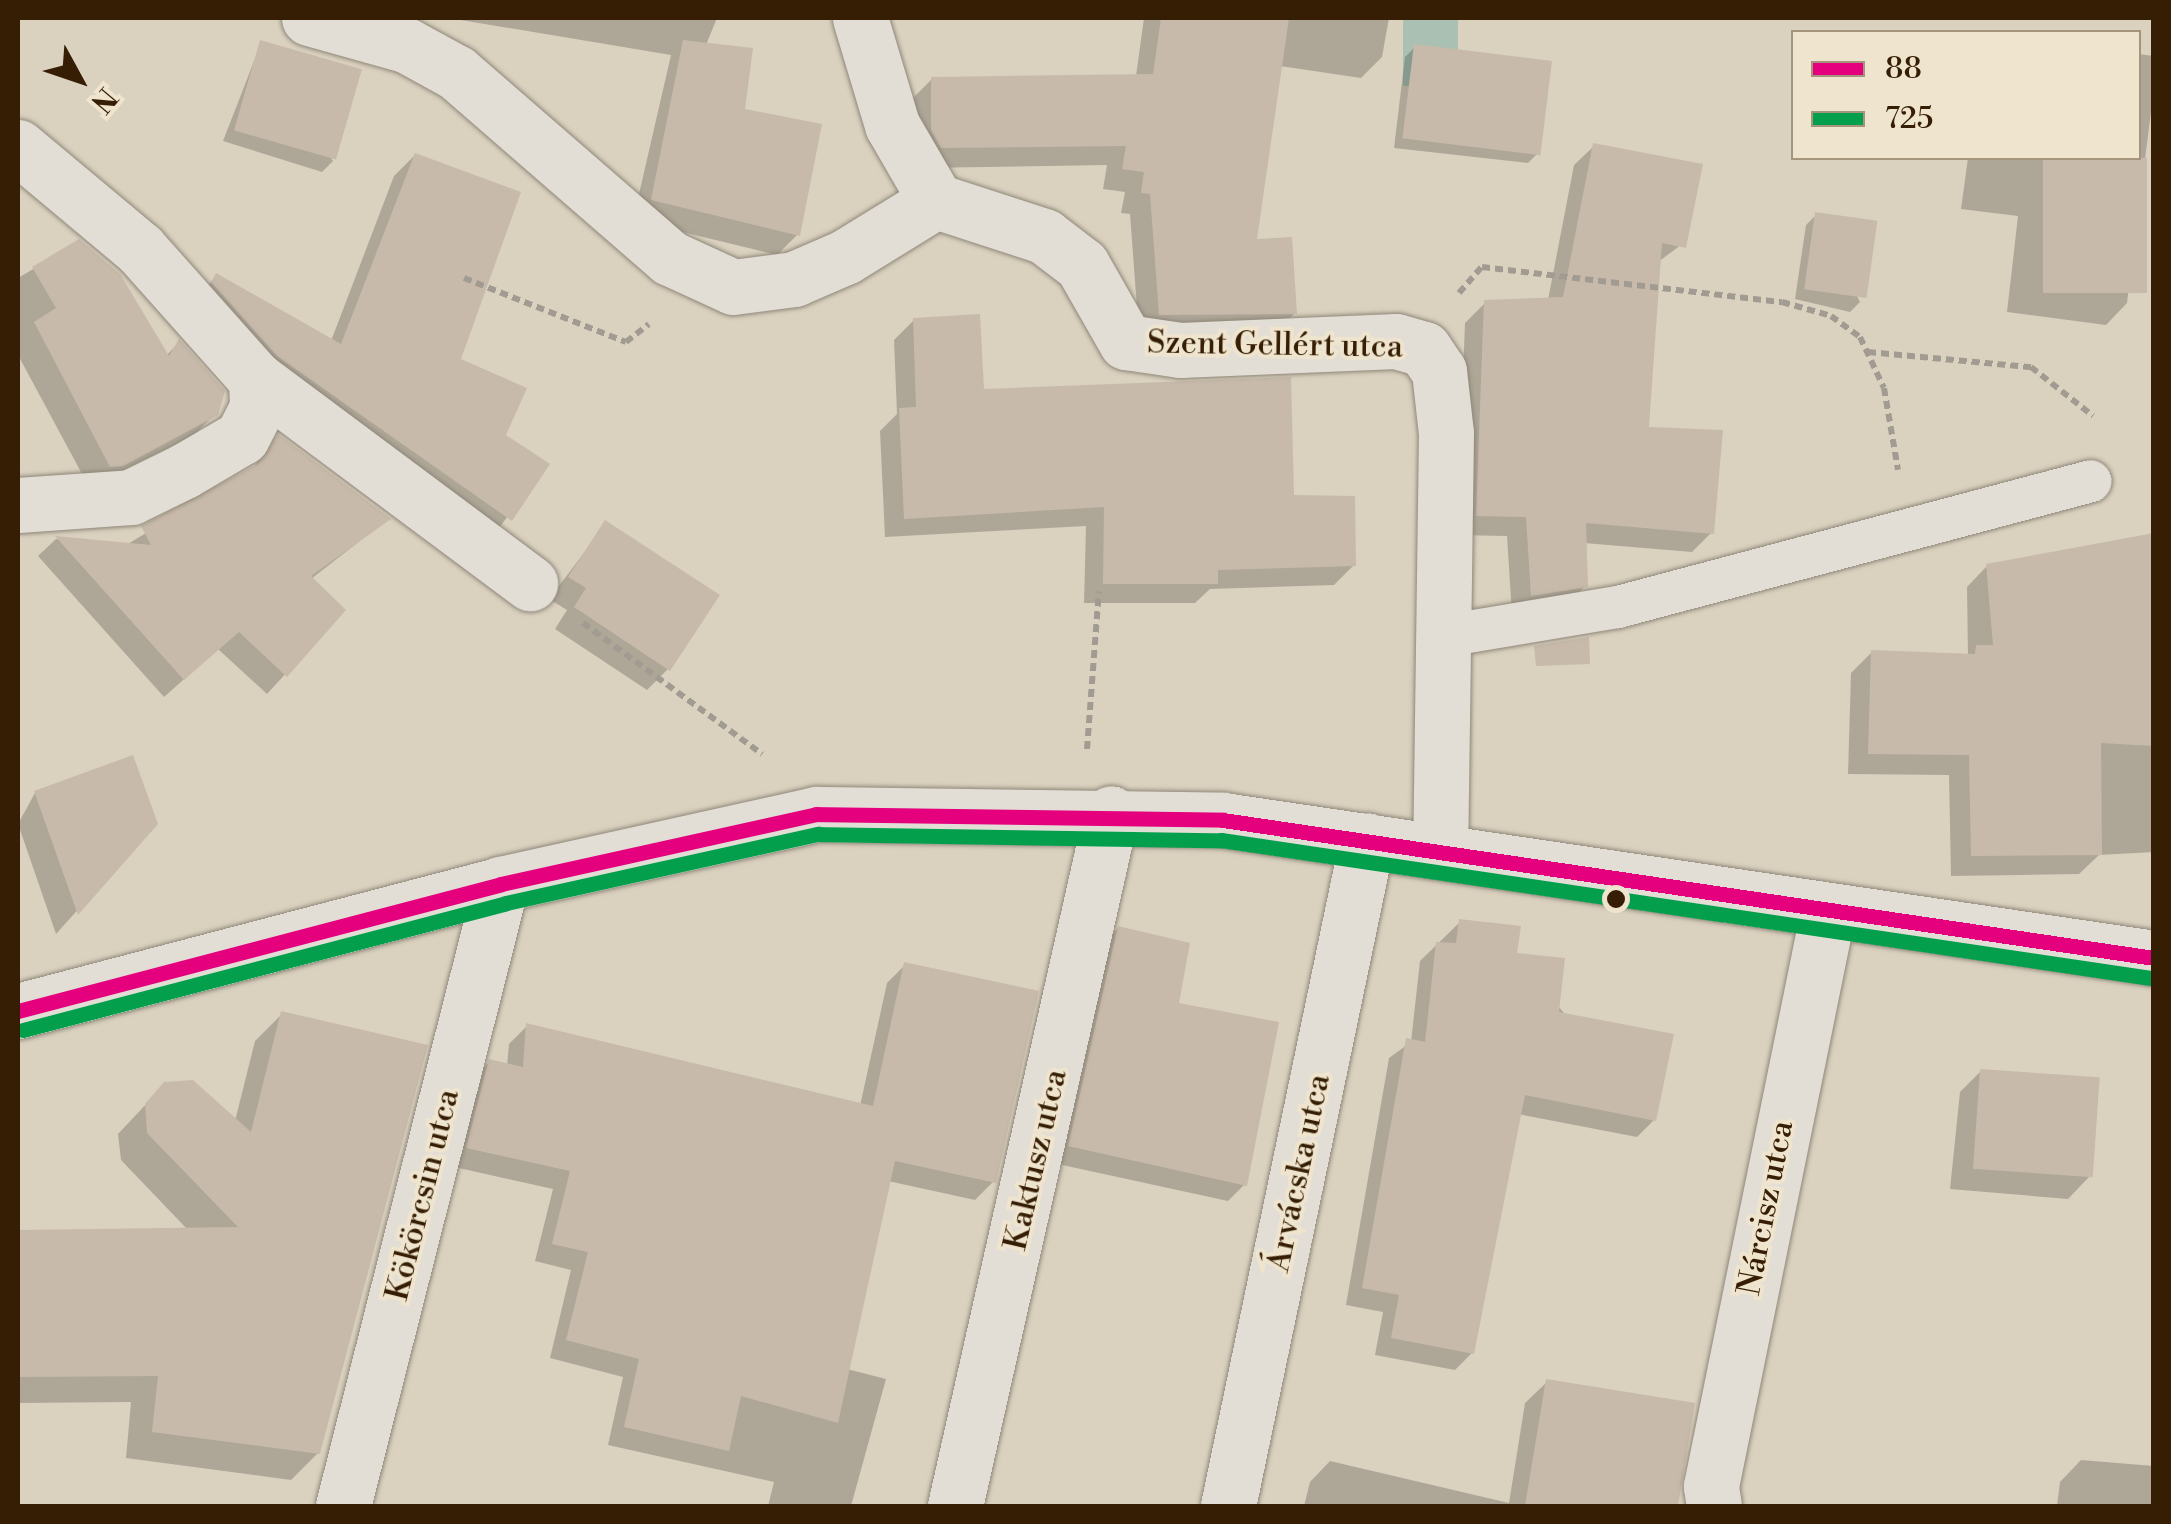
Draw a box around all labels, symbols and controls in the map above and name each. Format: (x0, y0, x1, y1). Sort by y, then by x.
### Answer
north arrow (30, 30, 130, 130)
legend (1791, 30, 2141, 160)
text: 88 (1885, 50, 1922, 88)
text: N (83, 80, 124, 119)
text: 725 (1885, 100, 1933, 138)
street label: Szent Gellért utca (1147, 324, 1403, 366)
unlabelled marker (1606, 889, 1626, 909)
street label: Kaktusz utca (997, 1066, 1075, 1254)
street label: Árvácska utca (1259, 1071, 1339, 1275)
street label: Kökörcsin utca (378, 1085, 468, 1305)
street label: Nárcisz utca (1730, 1117, 1802, 1299)

